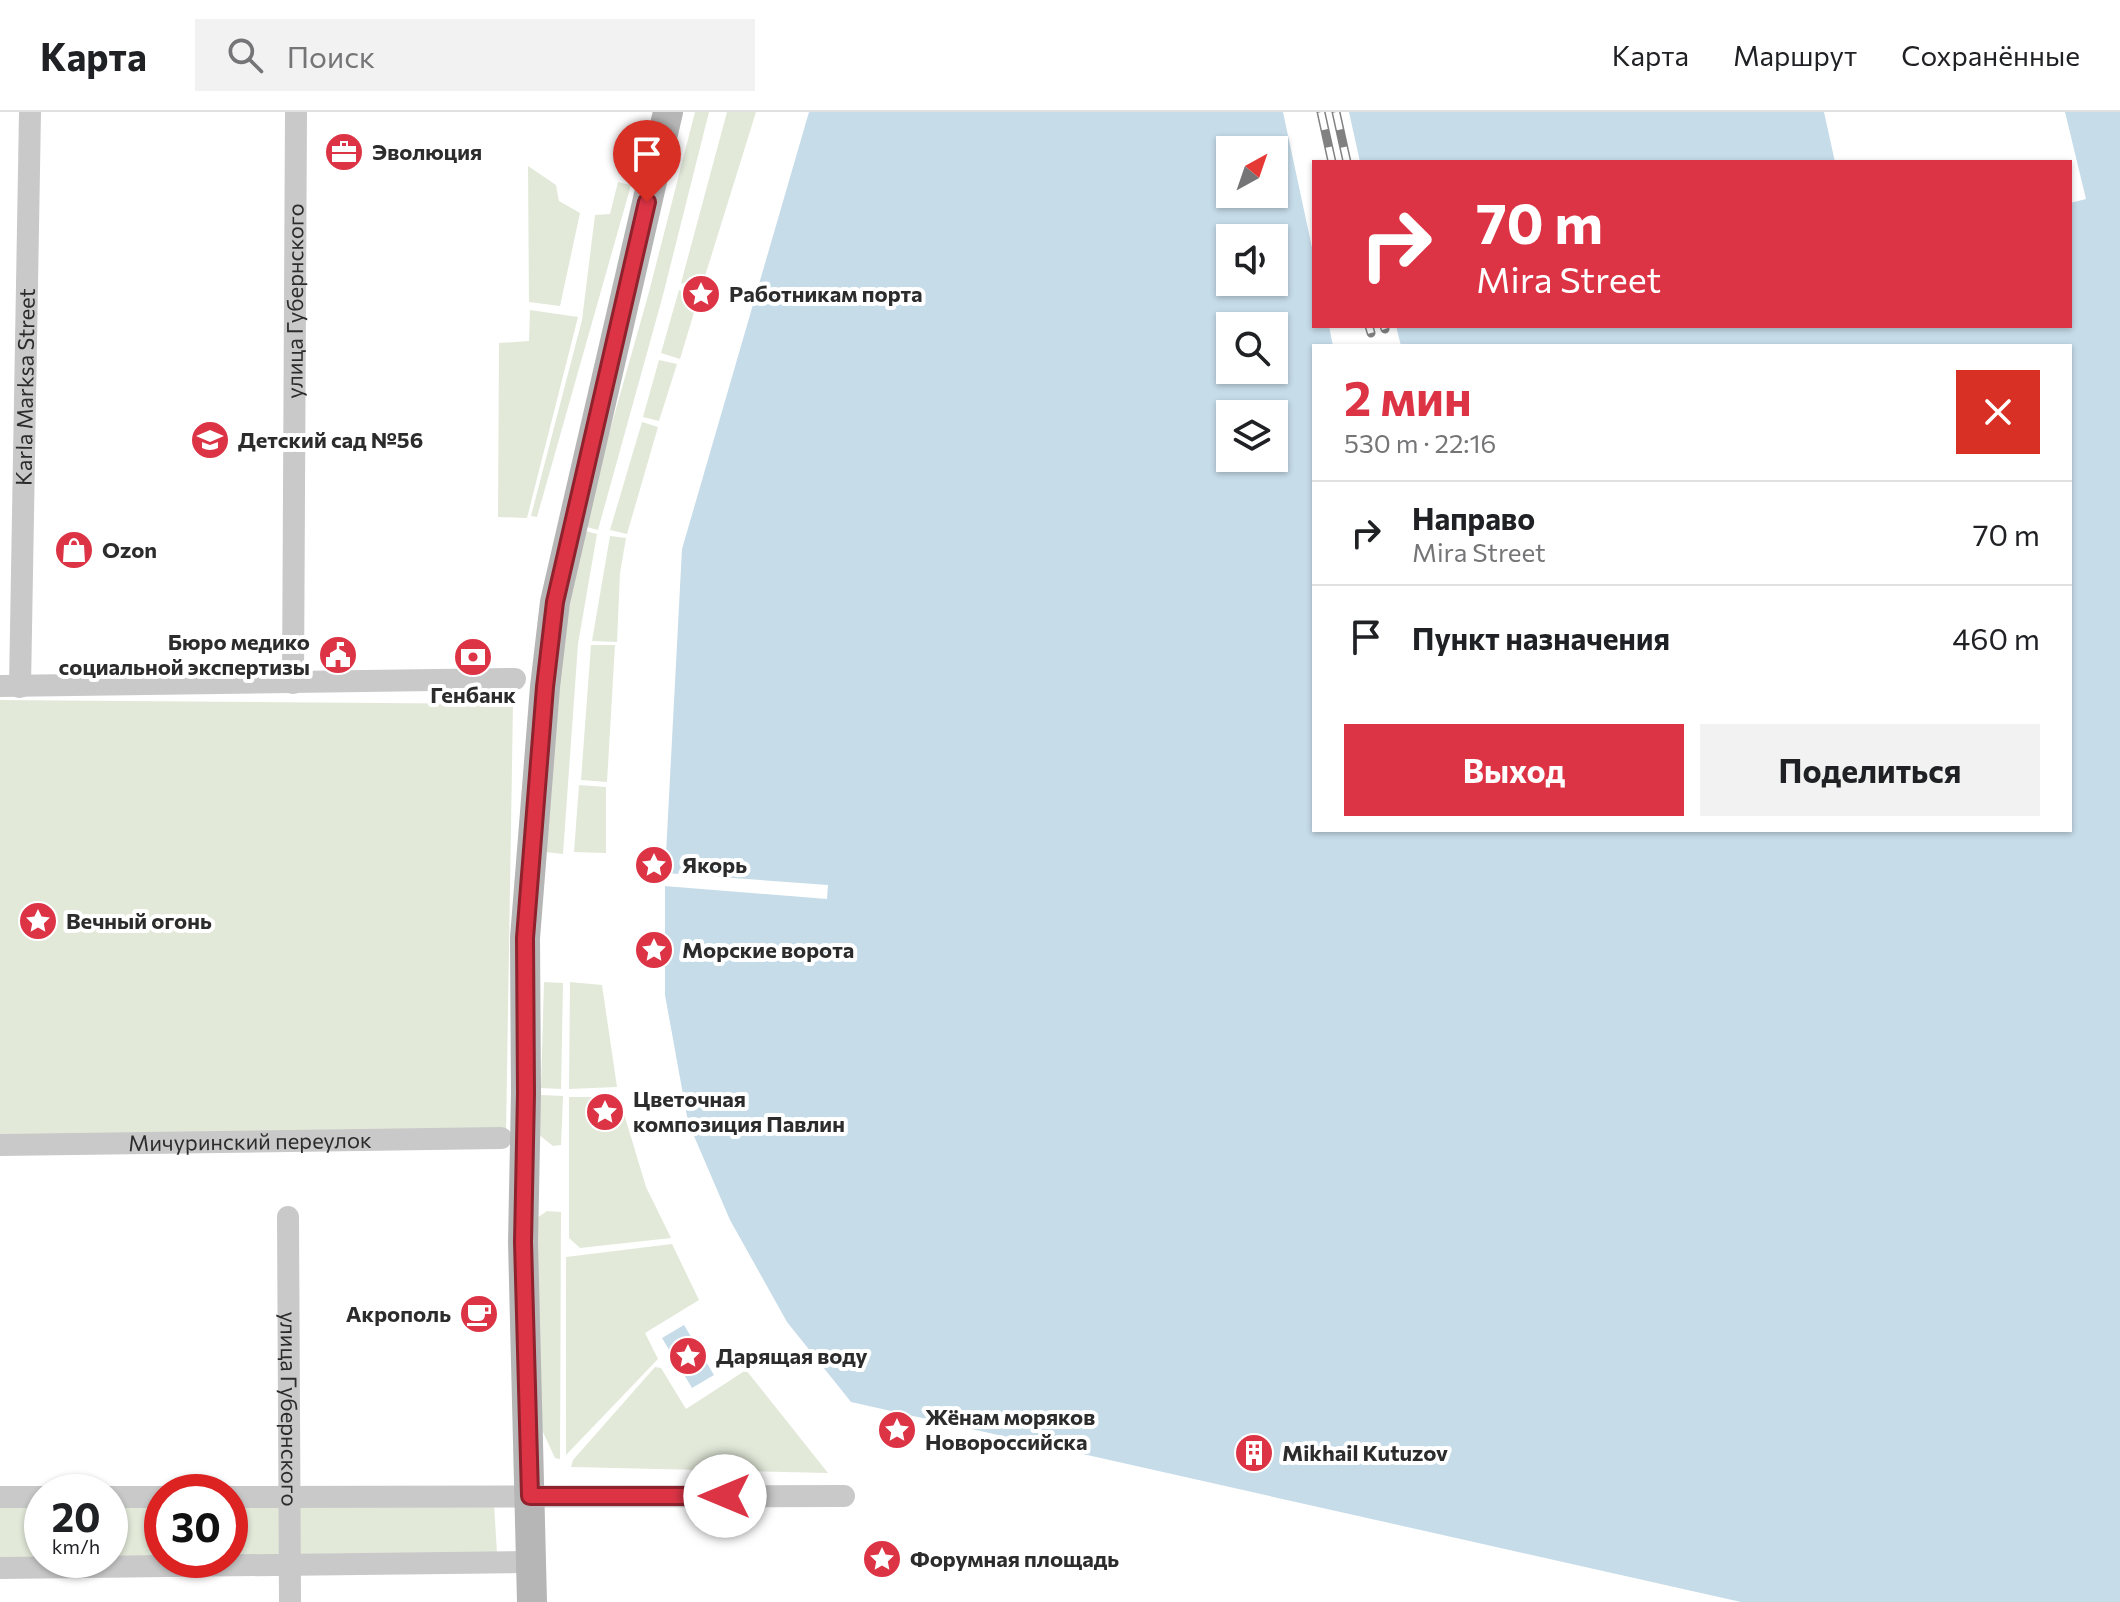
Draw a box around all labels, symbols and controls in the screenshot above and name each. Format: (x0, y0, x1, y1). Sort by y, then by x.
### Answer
search box (195, 19, 755, 91)
text: Карта (40, 32, 147, 79)
icon: search (223, 33, 267, 77)
text: Поиск (287, 37, 375, 74)
text: Карта (1612, 38, 1689, 72)
text: Маршрут (1733, 38, 1857, 72)
text: Сохранённые (1901, 38, 2080, 72)
pin (613, 120, 681, 202)
office icon: Эволюция (323, 131, 365, 173)
icon: arrive (625, 132, 669, 176)
north arrow (1216, 136, 1288, 208)
map controls (1216, 136, 1288, 472)
place label: Эволюция (372, 138, 482, 165)
text: 70 m (1476, 187, 1603, 256)
icon: right (1344, 192, 1448, 296)
street label: улица Губернского (280, 203, 309, 399)
button: sound (1216, 224, 1288, 296)
text: Mira Street (1476, 256, 1661, 300)
place icon: Работникам порта (680, 273, 722, 315)
place label: Работникам порта (729, 280, 923, 307)
street label: Karla Marksa Street (10, 288, 40, 486)
button: search (1216, 312, 1288, 384)
text: 2 мин (1344, 367, 1472, 426)
button: close (1956, 370, 2040, 454)
button: layers (1216, 400, 1288, 472)
school or university icon: Детский сад №56 (189, 419, 231, 461)
place label: Детский сад №56 (238, 426, 423, 453)
text: 530 m · 22:16 (1344, 427, 1496, 458)
text: Направо (1412, 499, 1535, 536)
icon: right (1344, 511, 1388, 555)
text: 70 m (1973, 515, 2040, 552)
shop icon: Ozon (53, 529, 95, 571)
place label: Ozon (102, 536, 157, 563)
text: Mira Street (1412, 536, 1546, 567)
icon: arrive (1344, 615, 1388, 659)
text: Пункт назначения (1412, 619, 1670, 656)
text: 460 m (1952, 619, 2040, 656)
place label: Бюро медико социальной экспертизы (59, 628, 310, 680)
public building icon: Бюро медико социальной экспертизы (317, 634, 359, 676)
bank icon: Генбанк (452, 636, 494, 678)
place label: Генбанк (430, 681, 516, 708)
button: Выход (1344, 724, 1684, 816)
button: Поделиться (1700, 724, 2040, 816)
place icon: Якорь (633, 844, 675, 886)
place label: Якорь (682, 851, 747, 878)
place icon: Вечный огонь (17, 900, 59, 942)
place label: Вечный огонь (66, 907, 212, 934)
place icon: Морские ворота (633, 929, 675, 971)
place label: Морские ворота (682, 936, 854, 963)
place label: Цветочная композиция Павлин (633, 1085, 845, 1137)
place icon: Цветочная композиция Павлин (584, 1091, 626, 1133)
street label: Мичуринский переулок (128, 1126, 372, 1156)
cafe icon: Акрополь (458, 1293, 500, 1335)
place label: Акрополь (346, 1300, 451, 1327)
street label: улица Губернского (275, 1311, 304, 1507)
place icon: Дарящая воду (667, 1335, 709, 1377)
place label: Дарящая воду (716, 1342, 868, 1369)
place label: Жёнам моряков Новороссийска (925, 1403, 1095, 1455)
place icon: Жёнам моряков Новороссийска (876, 1409, 918, 1451)
building icon: Mikhail Kutuzov (1233, 1432, 1275, 1474)
place label: Mikhail Kutuzov (1282, 1439, 1448, 1466)
position arrow (683, 1454, 767, 1538)
speed limit sign: 30 (144, 1474, 248, 1578)
text: 20 (51, 1491, 101, 1540)
text: km/h (52, 1534, 100, 1558)
place icon: Форумная площадь (861, 1538, 903, 1580)
place label: Форумная площадь (910, 1545, 1119, 1572)

